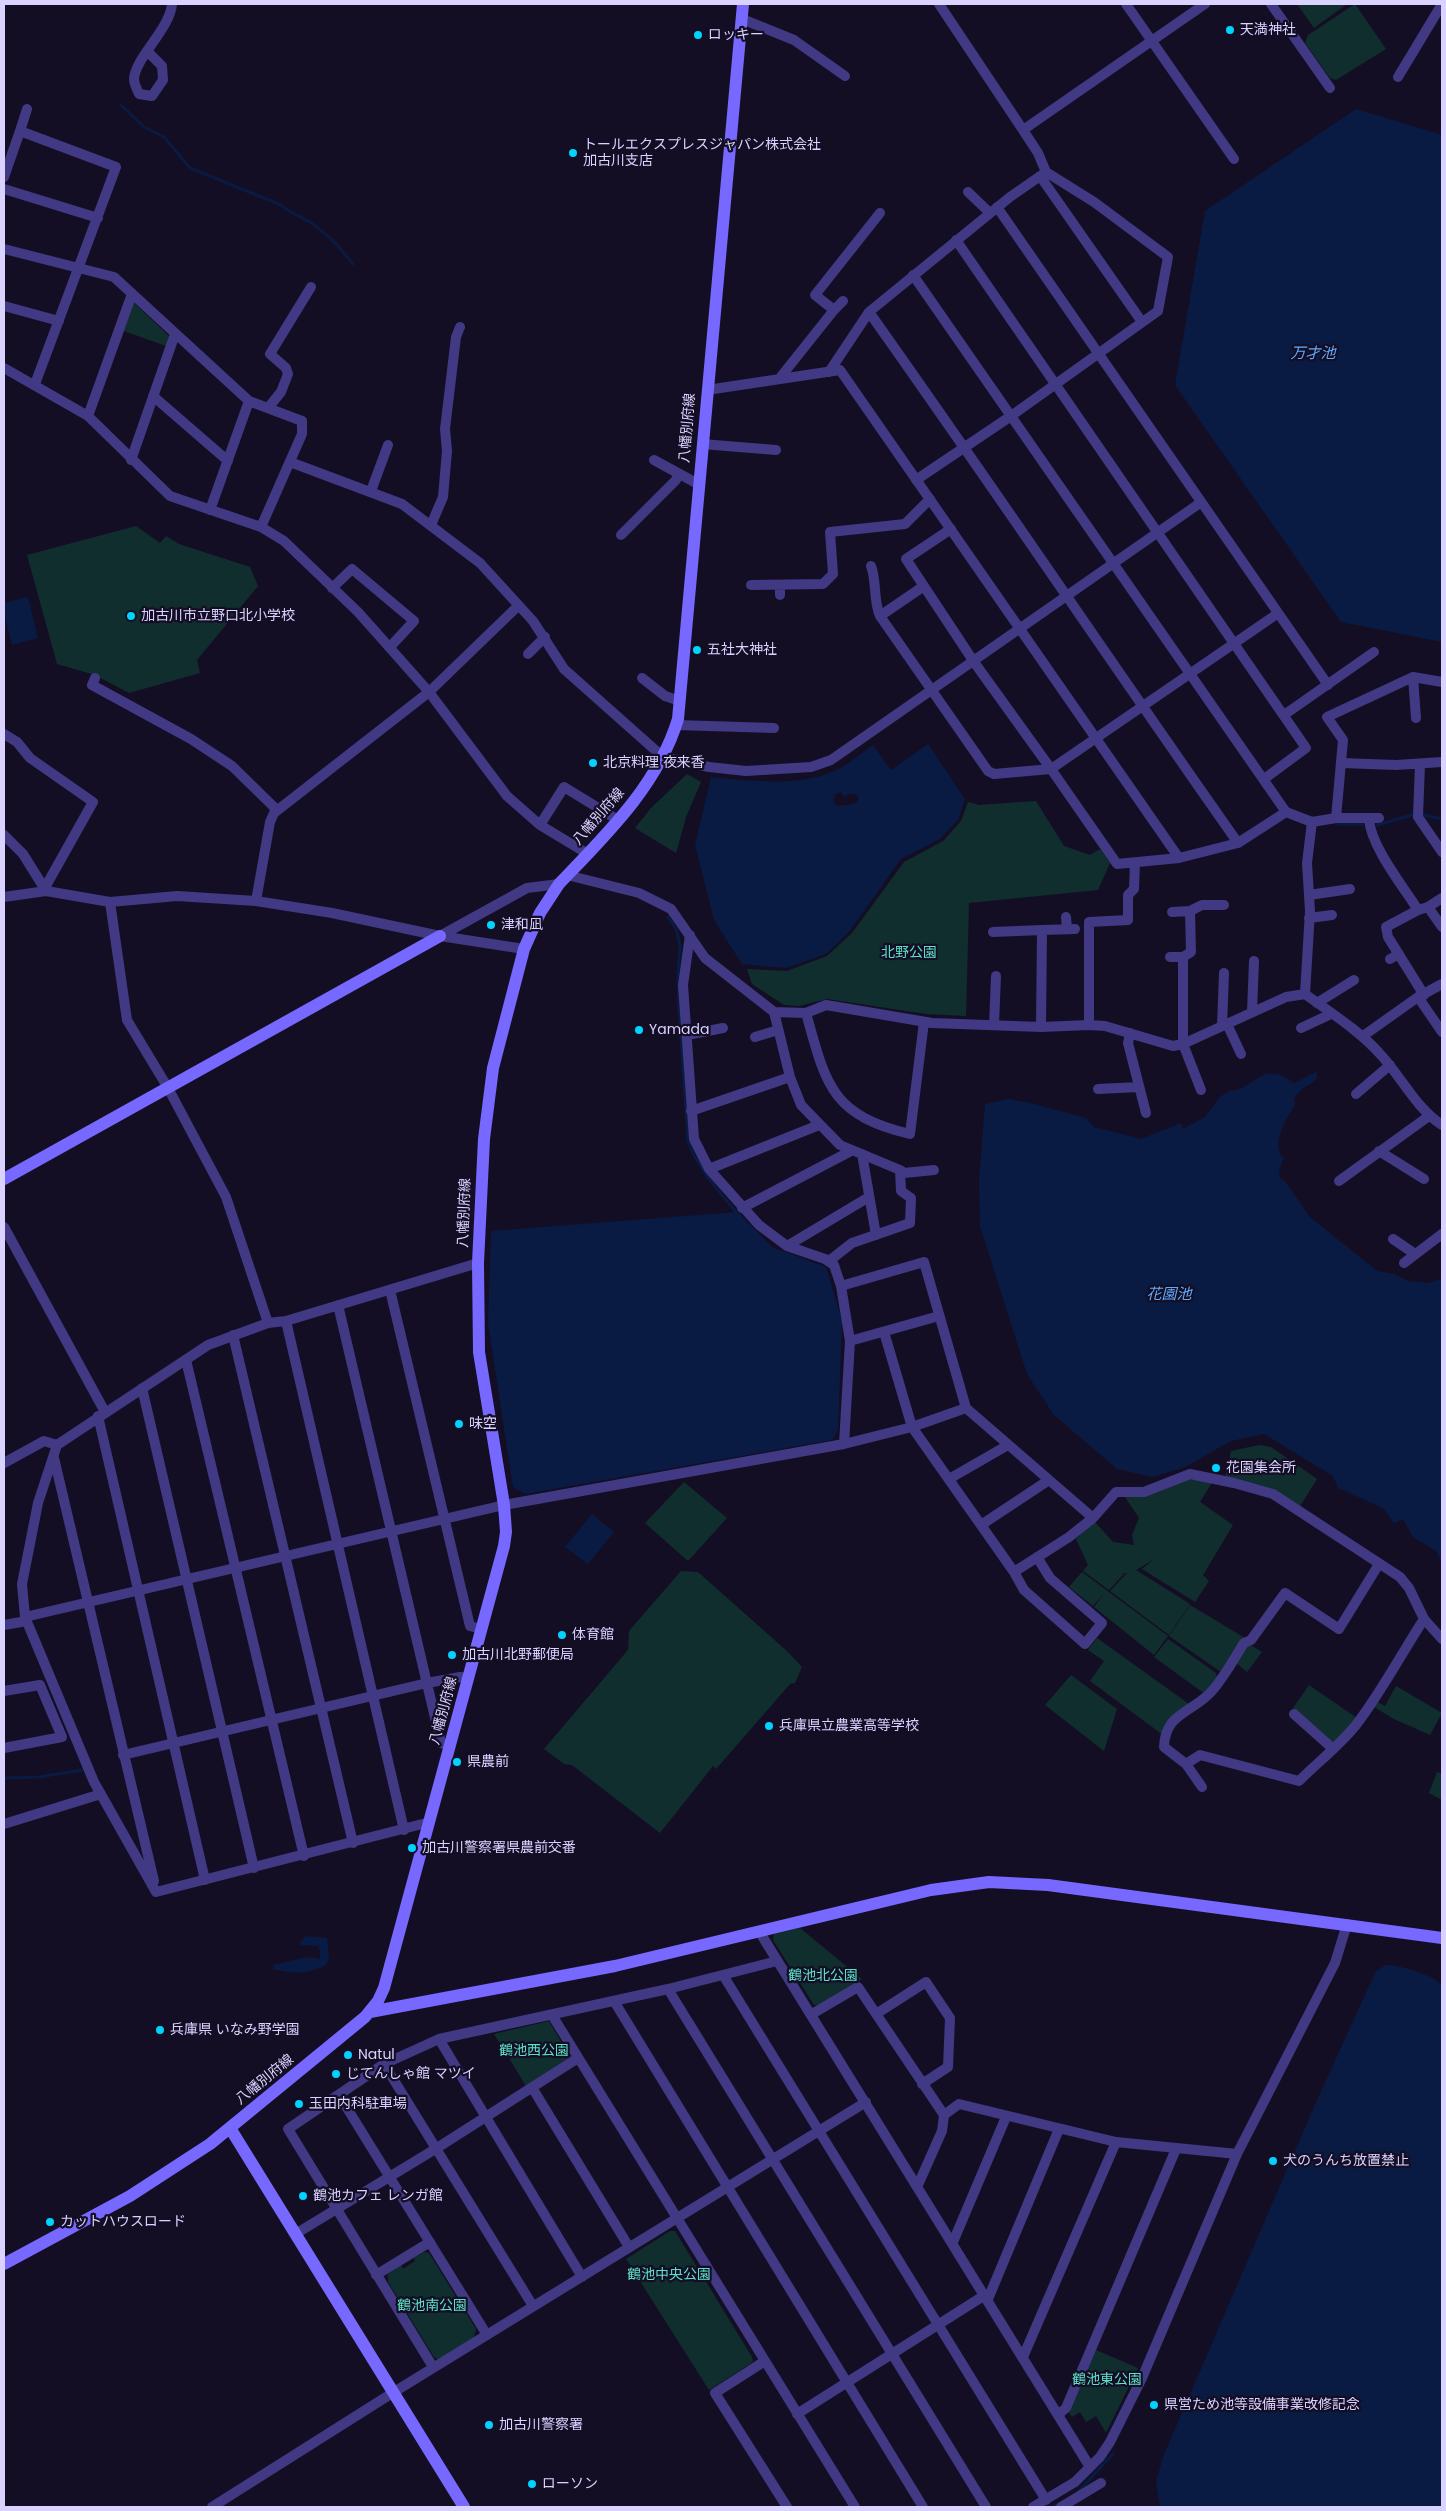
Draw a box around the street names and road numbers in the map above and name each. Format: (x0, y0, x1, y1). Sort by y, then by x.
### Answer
street label: 八幡別府線 (677, 392, 699, 464)
street label: 八幡別府線 (570, 785, 628, 849)
street label: 八幡別府線 (455, 1178, 475, 1248)
street label: 八幡別府線 (427, 1675, 461, 1747)
street label: 八幡別府線 (233, 2051, 297, 2109)

